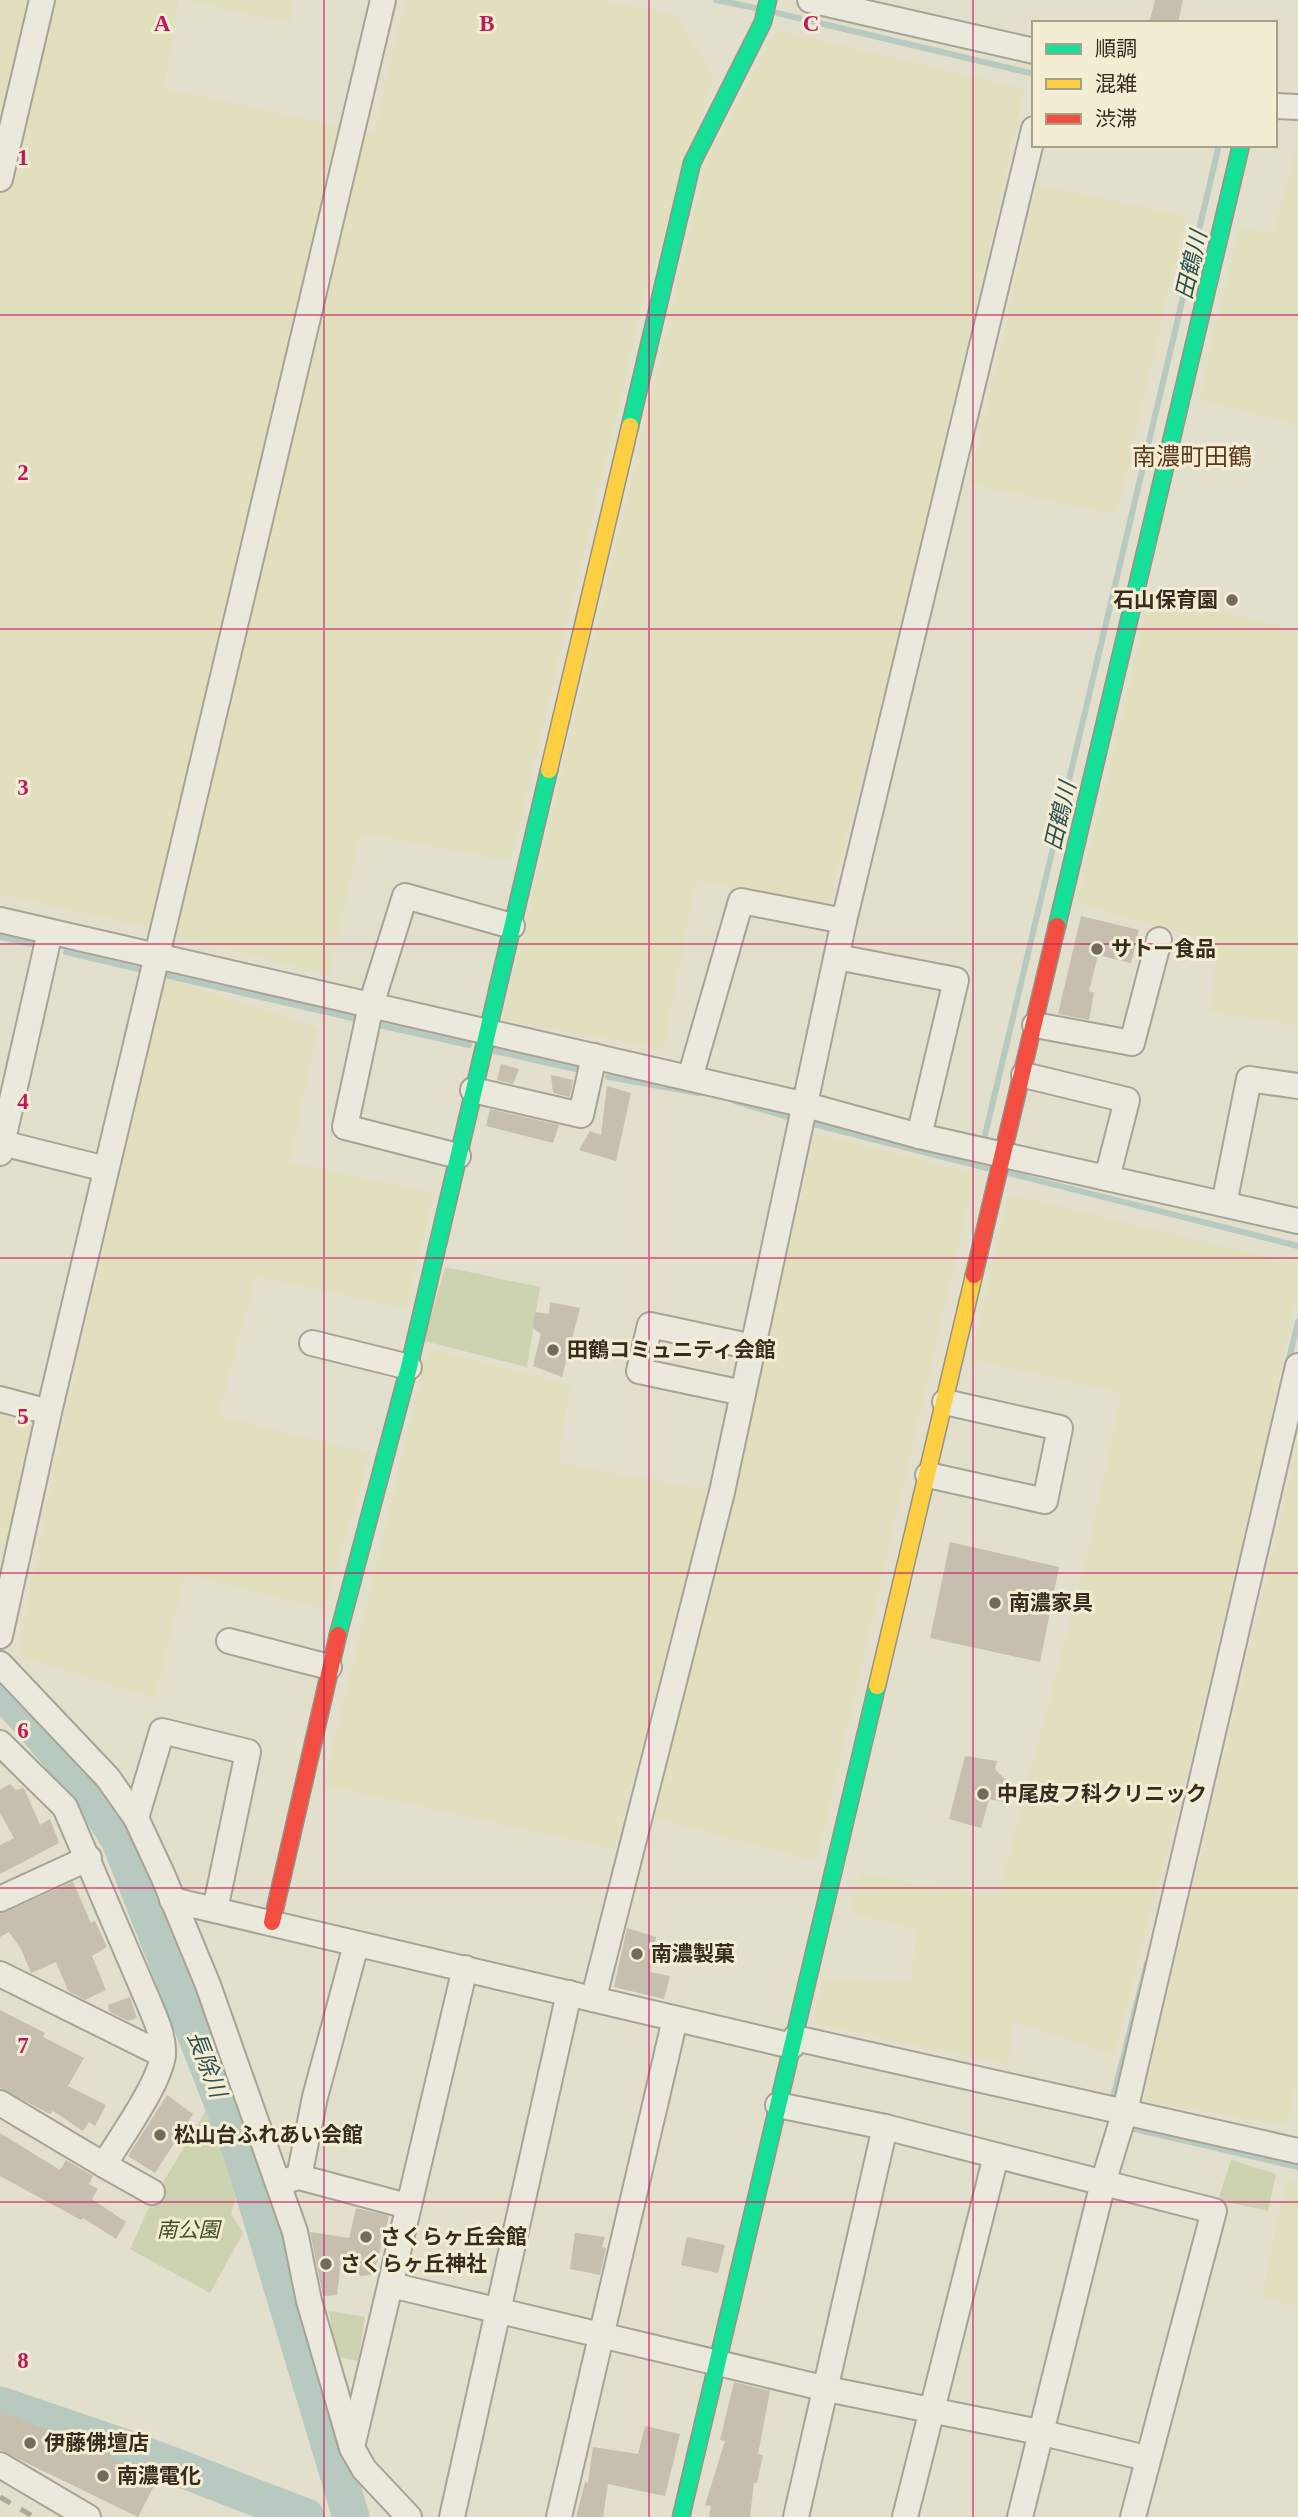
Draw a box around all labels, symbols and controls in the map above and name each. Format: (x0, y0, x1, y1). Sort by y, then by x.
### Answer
text: A (154, 11, 171, 36)
text: B (479, 11, 495, 36)
text: C (803, 11, 819, 36)
legend (1032, 21, 1277, 147)
text: 順調 (1095, 37, 1137, 61)
text: 混雑 (1095, 72, 1137, 96)
text: 渋滞 (1095, 107, 1137, 131)
text: 1 (17, 145, 29, 170)
water label: 田鶴川 (1172, 226, 1212, 302)
district label: 南濃町田鶴 (1132, 444, 1252, 470)
text: 2 (17, 460, 29, 485)
place label: 石山保育園 (1113, 588, 1218, 612)
marker: 石山保育園 (1224, 592, 1240, 608)
text: 3 (17, 775, 29, 800)
water label: 田鶴川 (1041, 777, 1081, 853)
place label: サトー食品 (1111, 937, 1216, 961)
marker: サトー食品 (1089, 941, 1105, 957)
text: 4 (17, 1089, 29, 1114)
place label: 田鶴コミュニティ会館 (567, 1338, 776, 1362)
marker: 田鶴コミュニティ会館 (545, 1342, 561, 1358)
text: 5 (17, 1404, 29, 1429)
place label: 南濃家具 (1009, 1591, 1093, 1615)
marker: 南濃家具 (987, 1595, 1003, 1611)
text: 6 (17, 1718, 29, 1743)
place label: 中尾皮フ科クリニック (997, 1782, 1207, 1806)
marker: 中尾皮フ科クリニック (975, 1786, 991, 1802)
place label: 南濃製菓 (651, 1942, 735, 1966)
marker: 南濃製菓 (629, 1946, 645, 1962)
water label: 長除川 (182, 2027, 232, 2104)
text: 7 (17, 2033, 29, 2058)
place label: 松山台ふれあい会館 (174, 2123, 363, 2147)
marker: 松山台ふれあい会館 (152, 2127, 168, 2143)
park label: 南公園 (157, 2218, 222, 2242)
place label: さくらヶ丘会館 (380, 2225, 527, 2249)
marker: さくらヶ丘会館 (358, 2229, 374, 2245)
place label: さくらヶ丘神社 (340, 2252, 487, 2276)
marker: さくらヶ丘神社 (318, 2256, 334, 2272)
text: 8 (17, 2348, 29, 2373)
place label: 伊藤佛壇店 (44, 2431, 149, 2455)
marker: 伊藤佛壇店 (22, 2435, 38, 2451)
place label: 南濃電化 (117, 2464, 201, 2488)
marker: 南濃電化 (95, 2468, 111, 2484)

